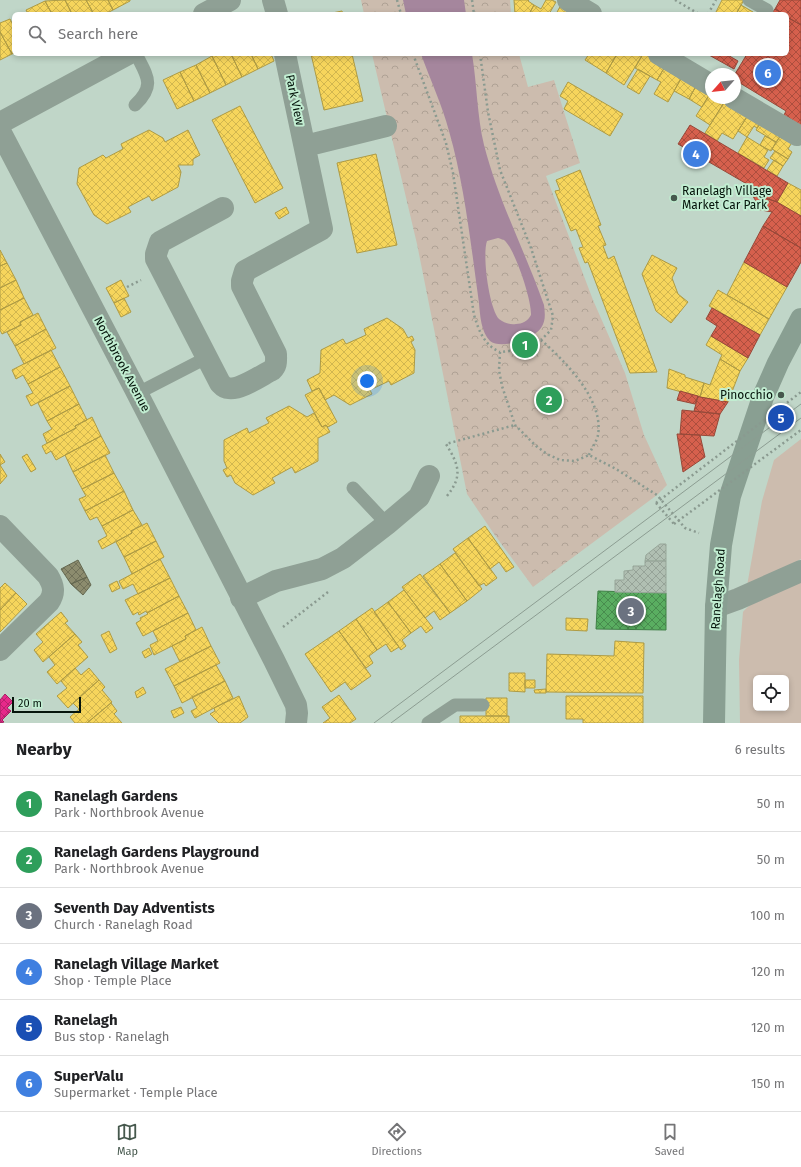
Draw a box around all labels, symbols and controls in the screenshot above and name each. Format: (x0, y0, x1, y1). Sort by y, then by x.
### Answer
search box (12, 12, 789, 56)
icon: search (26, 23, 48, 45)
text: Search here (58, 25, 138, 43)
pin: 6 (755, 58, 781, 88)
north arrow (705, 68, 741, 104)
street label: Park View (283, 73, 307, 127)
pin: 4 (683, 139, 709, 169)
place label: Ranelagh Village Market Car Park (682, 184, 772, 212)
marker: Ranelagh Village Market Car Park (669, 193, 679, 203)
street label: Northbrook Avenue (91, 314, 153, 414)
pin: 1 (512, 330, 538, 360)
your location (357, 371, 377, 391)
pin: 2 (536, 385, 562, 415)
place label: Pinocchio (720, 388, 773, 402)
marker: Pinocchio (776, 390, 786, 400)
pin: 5 (768, 403, 794, 433)
street label: Ranelagh Road (708, 548, 728, 630)
pin: 3 (618, 596, 644, 626)
map controls (753, 675, 789, 711)
button: locate (753, 675, 789, 711)
scale bar (12, 695, 81, 714)
text: 20 m (18, 697, 42, 710)
text: Nearby (16, 739, 71, 760)
text: 6 results (735, 742, 785, 757)
text: Ranelagh Gardens (54, 787, 178, 805)
text: 1 (26, 796, 32, 811)
text: 50 m (757, 796, 785, 811)
text: Park · Northbrook Avenue (54, 805, 204, 820)
text: Ranelagh Gardens Playground (54, 843, 259, 861)
text: 2 (26, 852, 32, 867)
text: 50 m (757, 852, 785, 867)
text: Park · Northbrook Avenue (54, 861, 204, 876)
text: Seventh Day Adventists (54, 899, 215, 917)
text: 3 (26, 908, 32, 923)
text: 100 m (750, 908, 785, 923)
text: Church · Ranelagh Road (54, 917, 193, 932)
text: Ranelagh Village Market (54, 955, 219, 973)
text: 4 (25, 964, 33, 979)
text: 120 m (751, 964, 785, 979)
text: Shop · Temple Place (54, 973, 172, 988)
text: Ranelagh (54, 1011, 118, 1029)
text: 5 (26, 1020, 32, 1035)
text: 120 m (751, 1020, 785, 1035)
text: Bus stop · Ranelagh (54, 1029, 169, 1044)
text: SuperValu (54, 1067, 123, 1085)
text: 6 (25, 1076, 33, 1091)
text: 150 m (751, 1076, 785, 1091)
text: Supermarket · Temple Place (54, 1085, 218, 1100)
tab: Map (116, 1121, 138, 1158)
tab: Directions (371, 1121, 422, 1158)
tab: Saved (655, 1121, 685, 1158)

